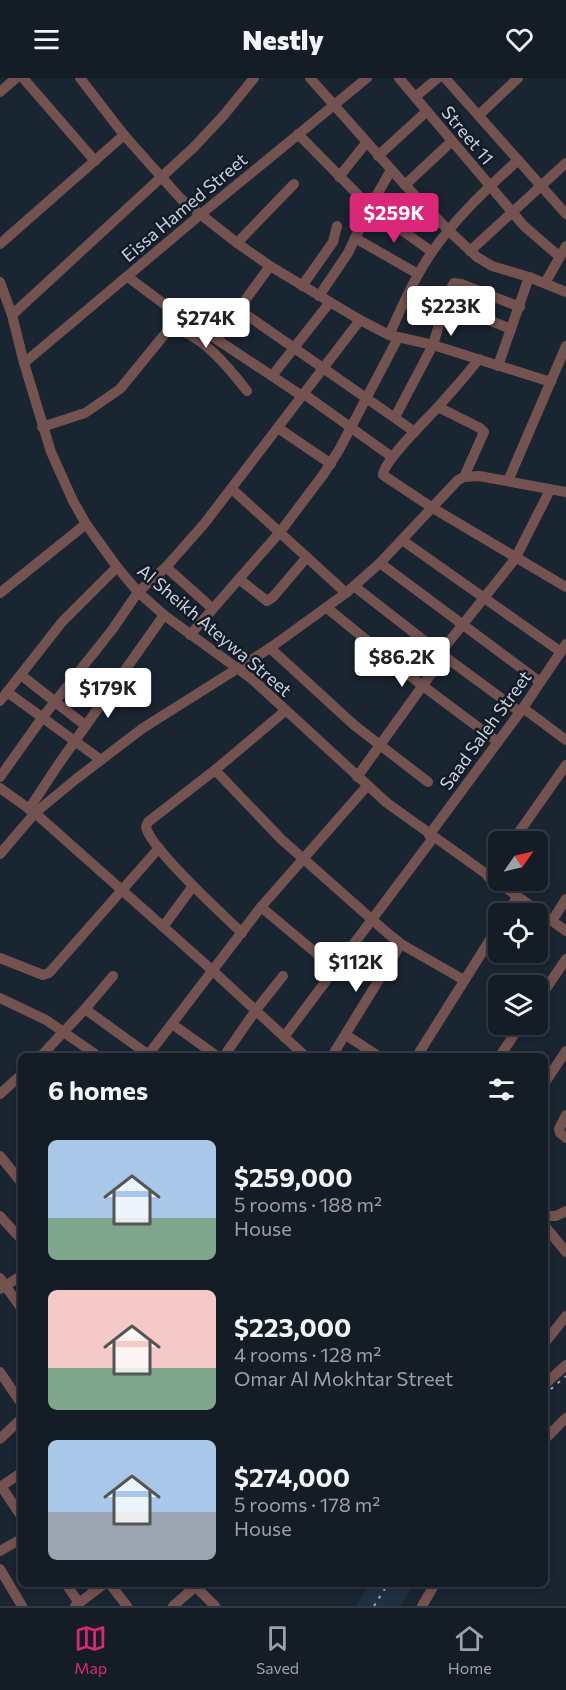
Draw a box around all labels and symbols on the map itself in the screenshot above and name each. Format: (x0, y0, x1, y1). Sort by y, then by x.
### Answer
street label: Street 11 (437, 101, 499, 169)
street label: Eissa Hamed Street (117, 148, 251, 266)
pin: $259K (352, 193, 436, 244)
pin: $223K (409, 286, 493, 337)
pin: $274K (164, 298, 248, 349)
street label: Al Sheikh Ateywa Street (133, 559, 297, 701)
pin: $86.2K (353, 637, 451, 688)
street label: Saad Saleh Street (434, 666, 536, 794)
pin: $179K (66, 668, 150, 719)
north arrow (488, 831, 548, 891)
pin: $112K (314, 942, 398, 993)

